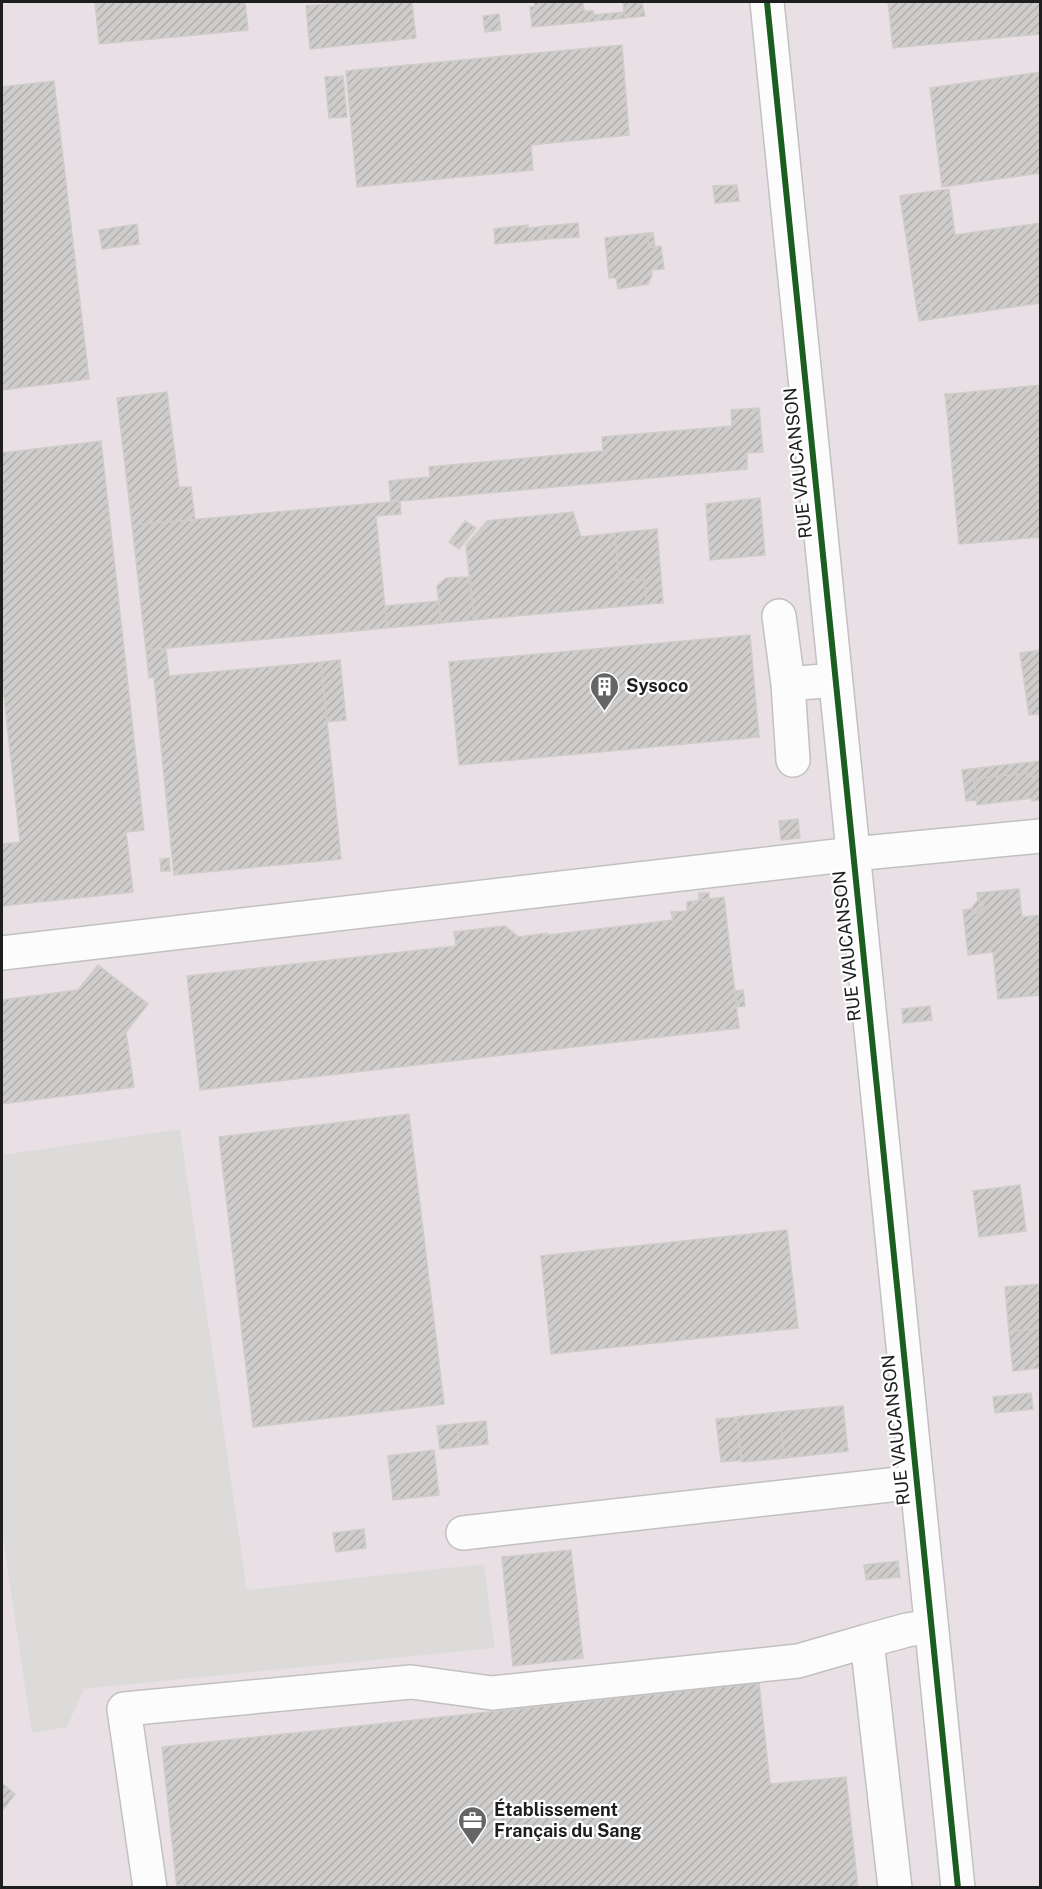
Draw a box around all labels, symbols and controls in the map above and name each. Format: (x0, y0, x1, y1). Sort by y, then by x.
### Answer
street label: RUE VAUCANSON (779, 387, 816, 539)
building icon: Sysoco (589, 670, 621, 712)
place label: Sysoco (626, 675, 688, 696)
street label: RUE VAUCANSON (828, 870, 865, 1022)
street label: RUE VAUCANSON (877, 1354, 914, 1506)
place label: Établissement Français du Sang (494, 1798, 641, 1841)
office icon: Établissement Français du Sang (457, 1804, 489, 1846)

